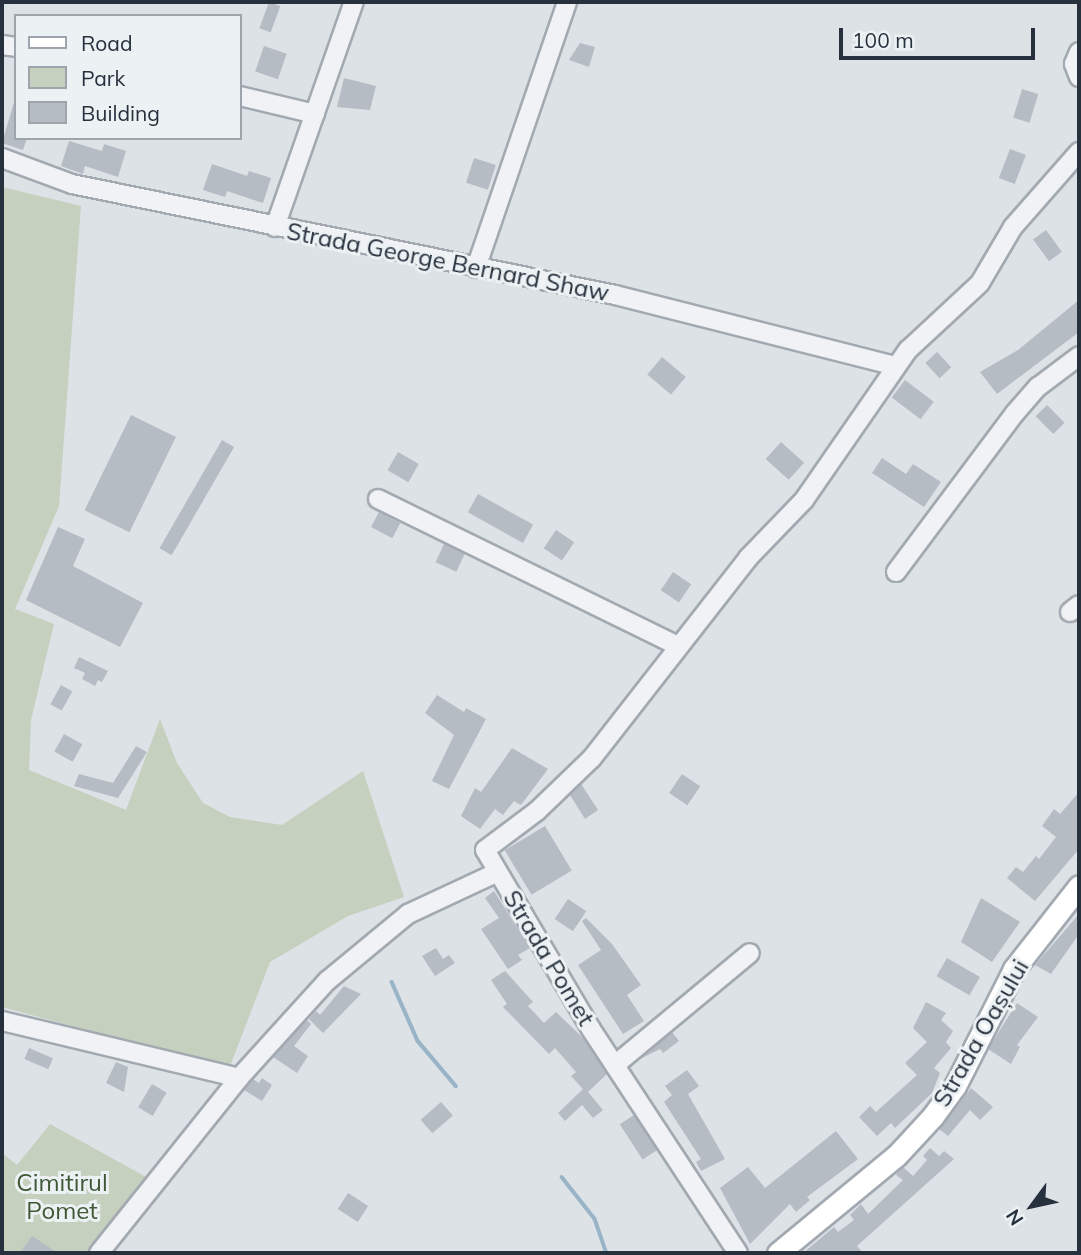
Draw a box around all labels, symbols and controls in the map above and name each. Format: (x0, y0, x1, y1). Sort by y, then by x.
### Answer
legend (14, 14, 242, 140)
scale bar (843, 14, 1039, 58)
text: 100 m (852, 27, 914, 53)
text: Road (81, 30, 132, 56)
text: Park (81, 65, 125, 91)
text: Building (81, 100, 160, 126)
street label: Strada George Bernard Shaw (284, 217, 612, 307)
street label: Strada Pomet (497, 885, 601, 1031)
street label: Strada Oașului (927, 954, 1035, 1112)
park label: Cimitirul Pomet (16, 1169, 108, 1225)
north arrow (997, 1171, 1067, 1241)
text: N (1000, 1205, 1028, 1230)

